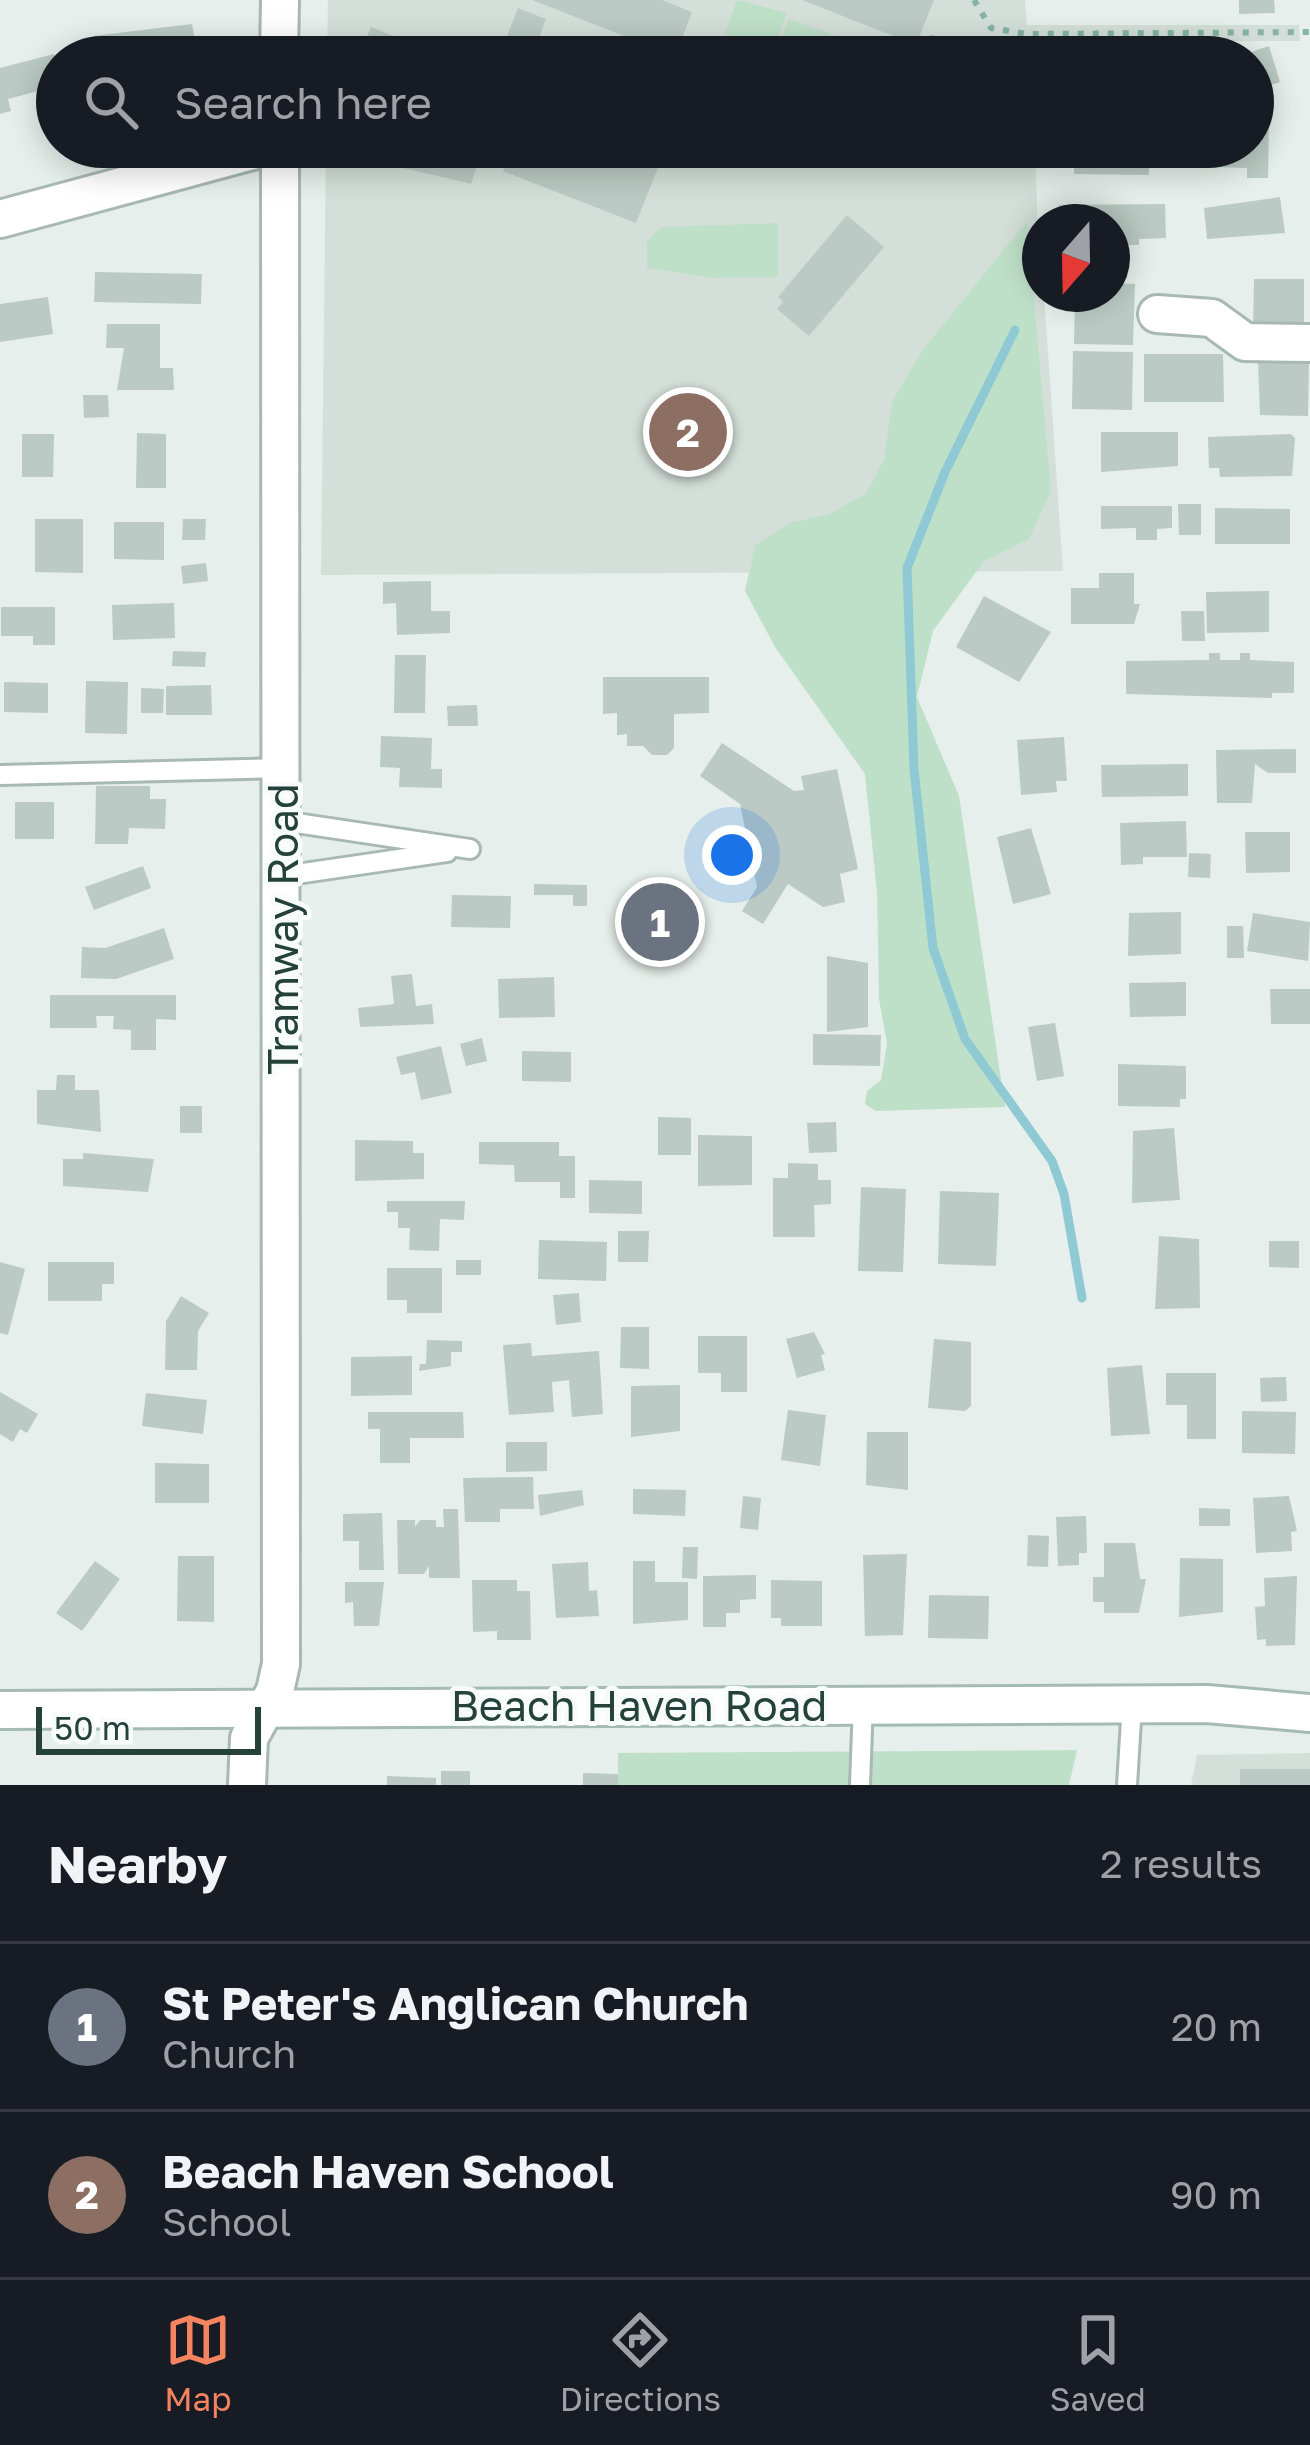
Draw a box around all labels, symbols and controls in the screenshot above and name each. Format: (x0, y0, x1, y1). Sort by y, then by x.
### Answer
search box (36, 36, 1274, 168)
icon: search (78, 69, 144, 135)
text: Search here (174, 75, 432, 129)
north arrow (1022, 204, 1130, 312)
pin: 2 (649, 387, 727, 477)
street label: Tramway Road (257, 783, 307, 1075)
your location (702, 825, 762, 885)
pin: 1 (621, 877, 699, 967)
street label: Beach Haven Road (451, 1680, 827, 1730)
scale bar (36, 1701, 261, 1754)
text: 50 m (54, 1708, 131, 1747)
text: Nearby (48, 1833, 227, 1894)
text: 2 results (1100, 1840, 1262, 1887)
text: St Peter's Anglican Church (162, 1976, 749, 2030)
text: 1 (77, 2003, 97, 2050)
text: 20 m (1171, 2003, 1262, 2050)
text: Church (162, 2030, 296, 2077)
text: Beach Haven School (162, 2144, 614, 2198)
text: 2 (75, 2171, 99, 2218)
text: 90 m (1170, 2171, 1262, 2218)
text: School (162, 2198, 291, 2245)
tab: Map (164, 2307, 232, 2418)
tab: Directions (560, 2307, 721, 2418)
tab: Saved (1049, 2307, 1146, 2418)

